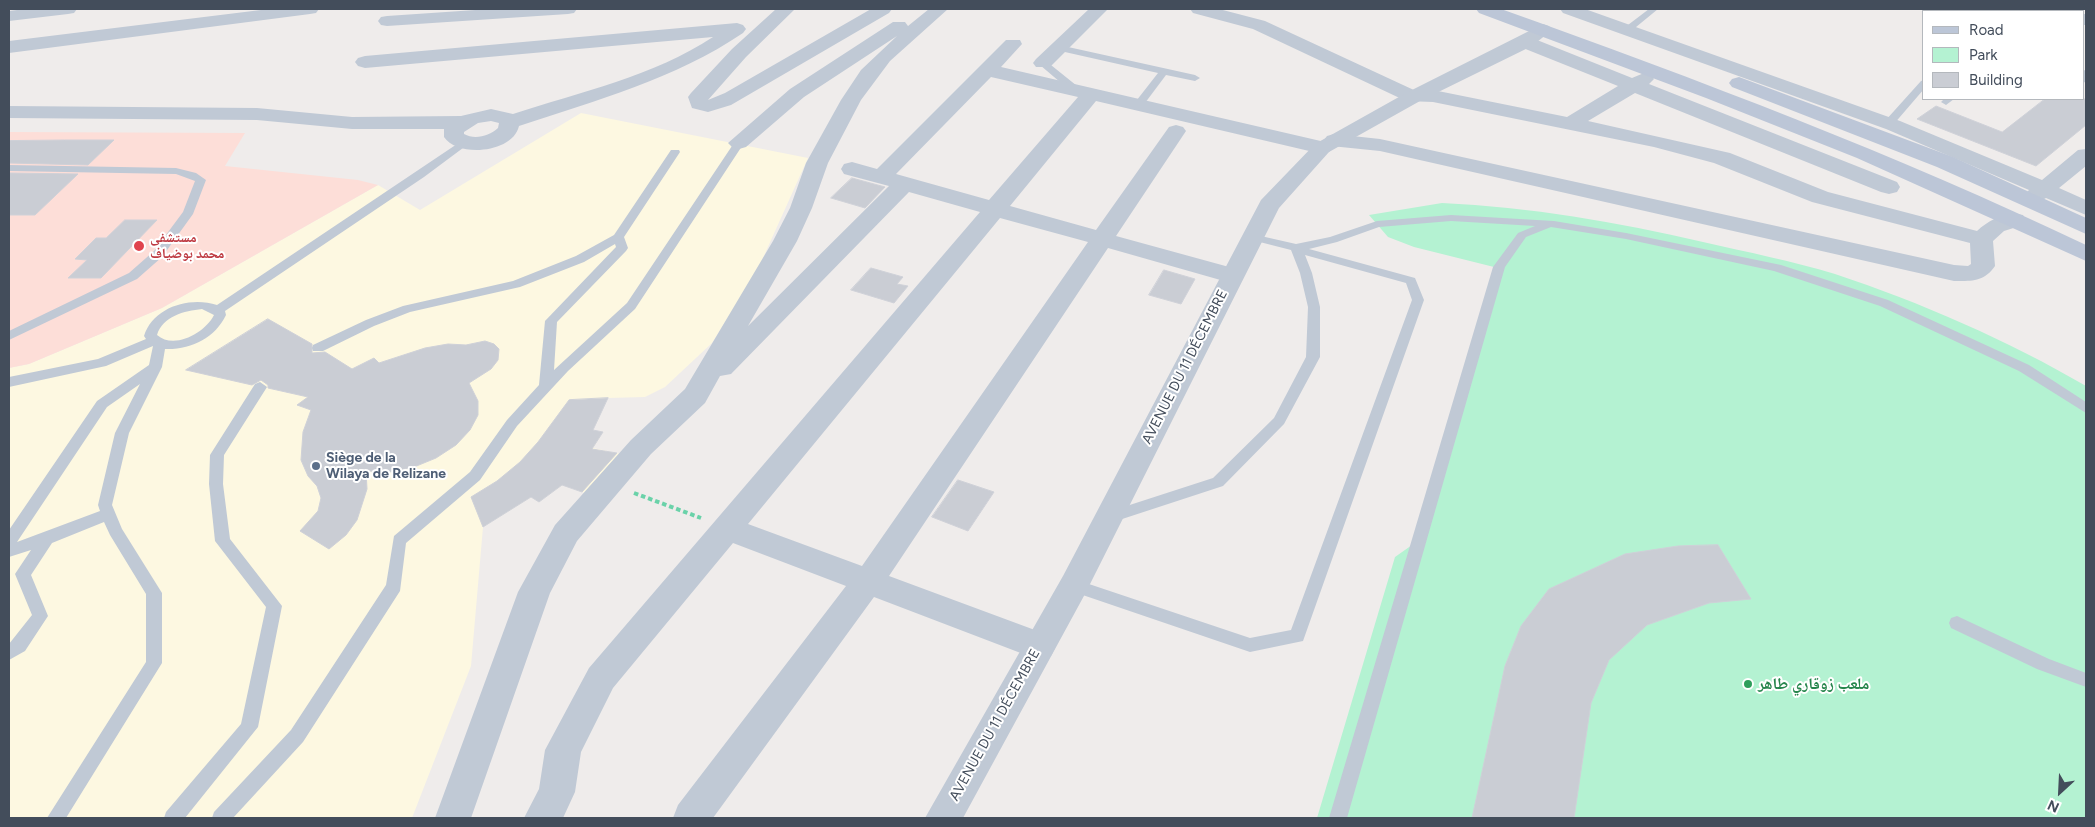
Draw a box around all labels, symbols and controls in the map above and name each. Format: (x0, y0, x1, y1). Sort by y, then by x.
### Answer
legend (1922, 10, 2085, 100)
text: Road (1969, 21, 2004, 39)
text: Park (1969, 46, 1998, 64)
text: Building (1969, 71, 2023, 89)
place label: مستشفى محمد بوضياف (150, 230, 224, 262)
marker: مستشفى محمد بوضياف (132, 239, 146, 253)
street label: AVENUE DU 11 DÉCEMBRE (1139, 287, 1231, 447)
place label: Siège de la Wilaya de Relizane (326, 450, 446, 482)
marker: Siège de la Wilaya de Relizane (310, 460, 322, 472)
street label: AVENUE DU 11 DÉCEMBRE (946, 646, 1044, 804)
place label: ملعب زوقاري طاهر (1758, 674, 1869, 694)
marker: ملعب زوقاري طاهر (1742, 678, 1754, 690)
north arrow (2035, 767, 2085, 817)
text: N (2045, 796, 2062, 816)

